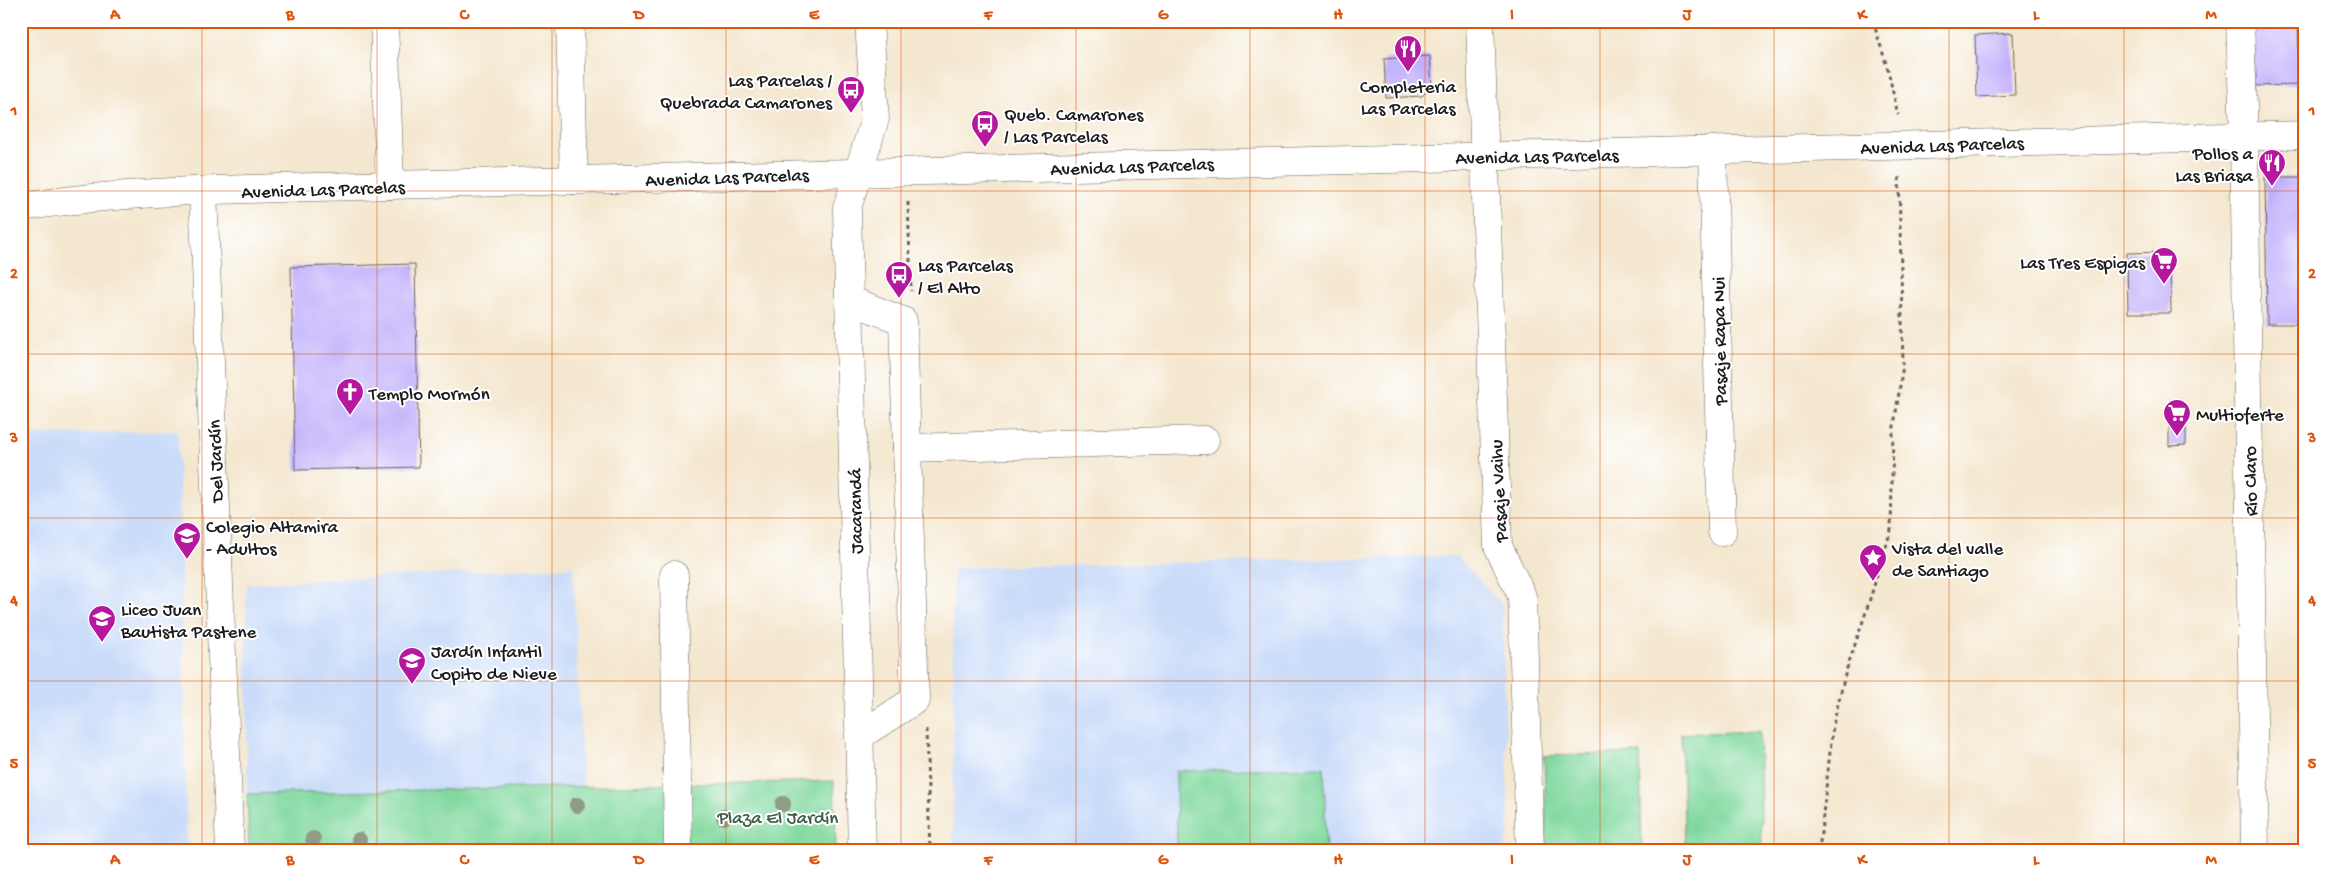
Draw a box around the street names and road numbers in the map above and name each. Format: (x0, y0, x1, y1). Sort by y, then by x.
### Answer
street label: Avenida Las Parcelas (1860, 133, 2025, 162)
street label: Avenida Las Parcelas (1455, 146, 1620, 171)
street label: Avenida Las Parcelas (1050, 154, 1215, 183)
street label: Avenida Las Parcelas (645, 165, 810, 194)
street label: Avenida Las Parcelas (241, 177, 406, 206)
street label: Pasaje Rapa Nui (1709, 276, 1734, 407)
street label: Del Jardín (205, 419, 231, 505)
street label: Pasaje Vaihu (1486, 439, 1515, 544)
street label: Río Claro (2240, 446, 2265, 516)
street label: Jacarandá (845, 466, 870, 554)

